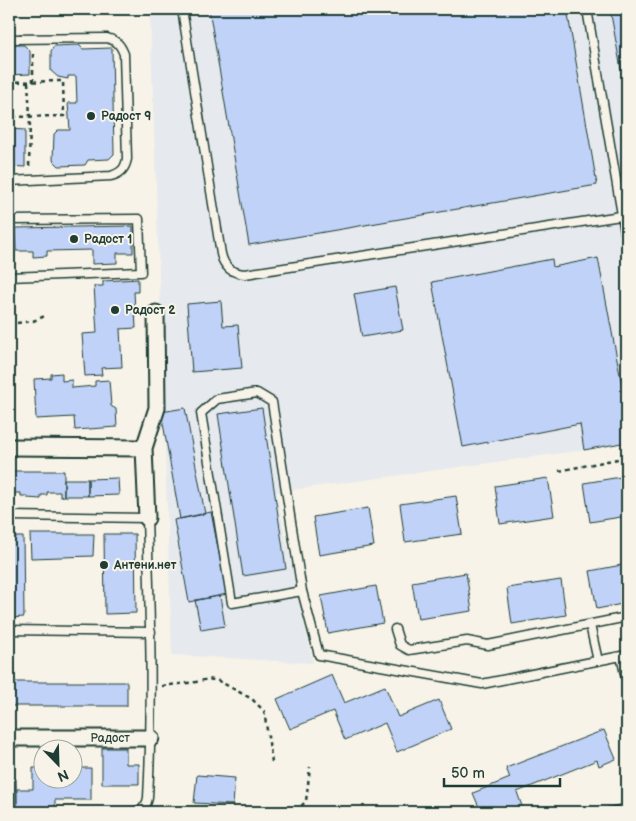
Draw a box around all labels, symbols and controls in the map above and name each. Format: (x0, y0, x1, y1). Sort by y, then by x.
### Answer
place label: Радост 9 (101, 109, 151, 124)
marker: Радост 9 (85, 110, 97, 122)
place label: Радост 1 (84, 232, 132, 247)
marker: Радост 1 (68, 233, 80, 245)
place label: Радост 2 (125, 303, 176, 318)
marker: Радост 2 (109, 304, 121, 316)
place label: Антени.нет (113, 558, 177, 573)
marker: Антени.нет (98, 559, 110, 571)
street label: Радост (90, 731, 130, 746)
north arrow (32, 738, 82, 788)
scale bar (444, 756, 560, 788)
text: 50 m (451, 764, 485, 783)
text: N (55, 766, 71, 785)

